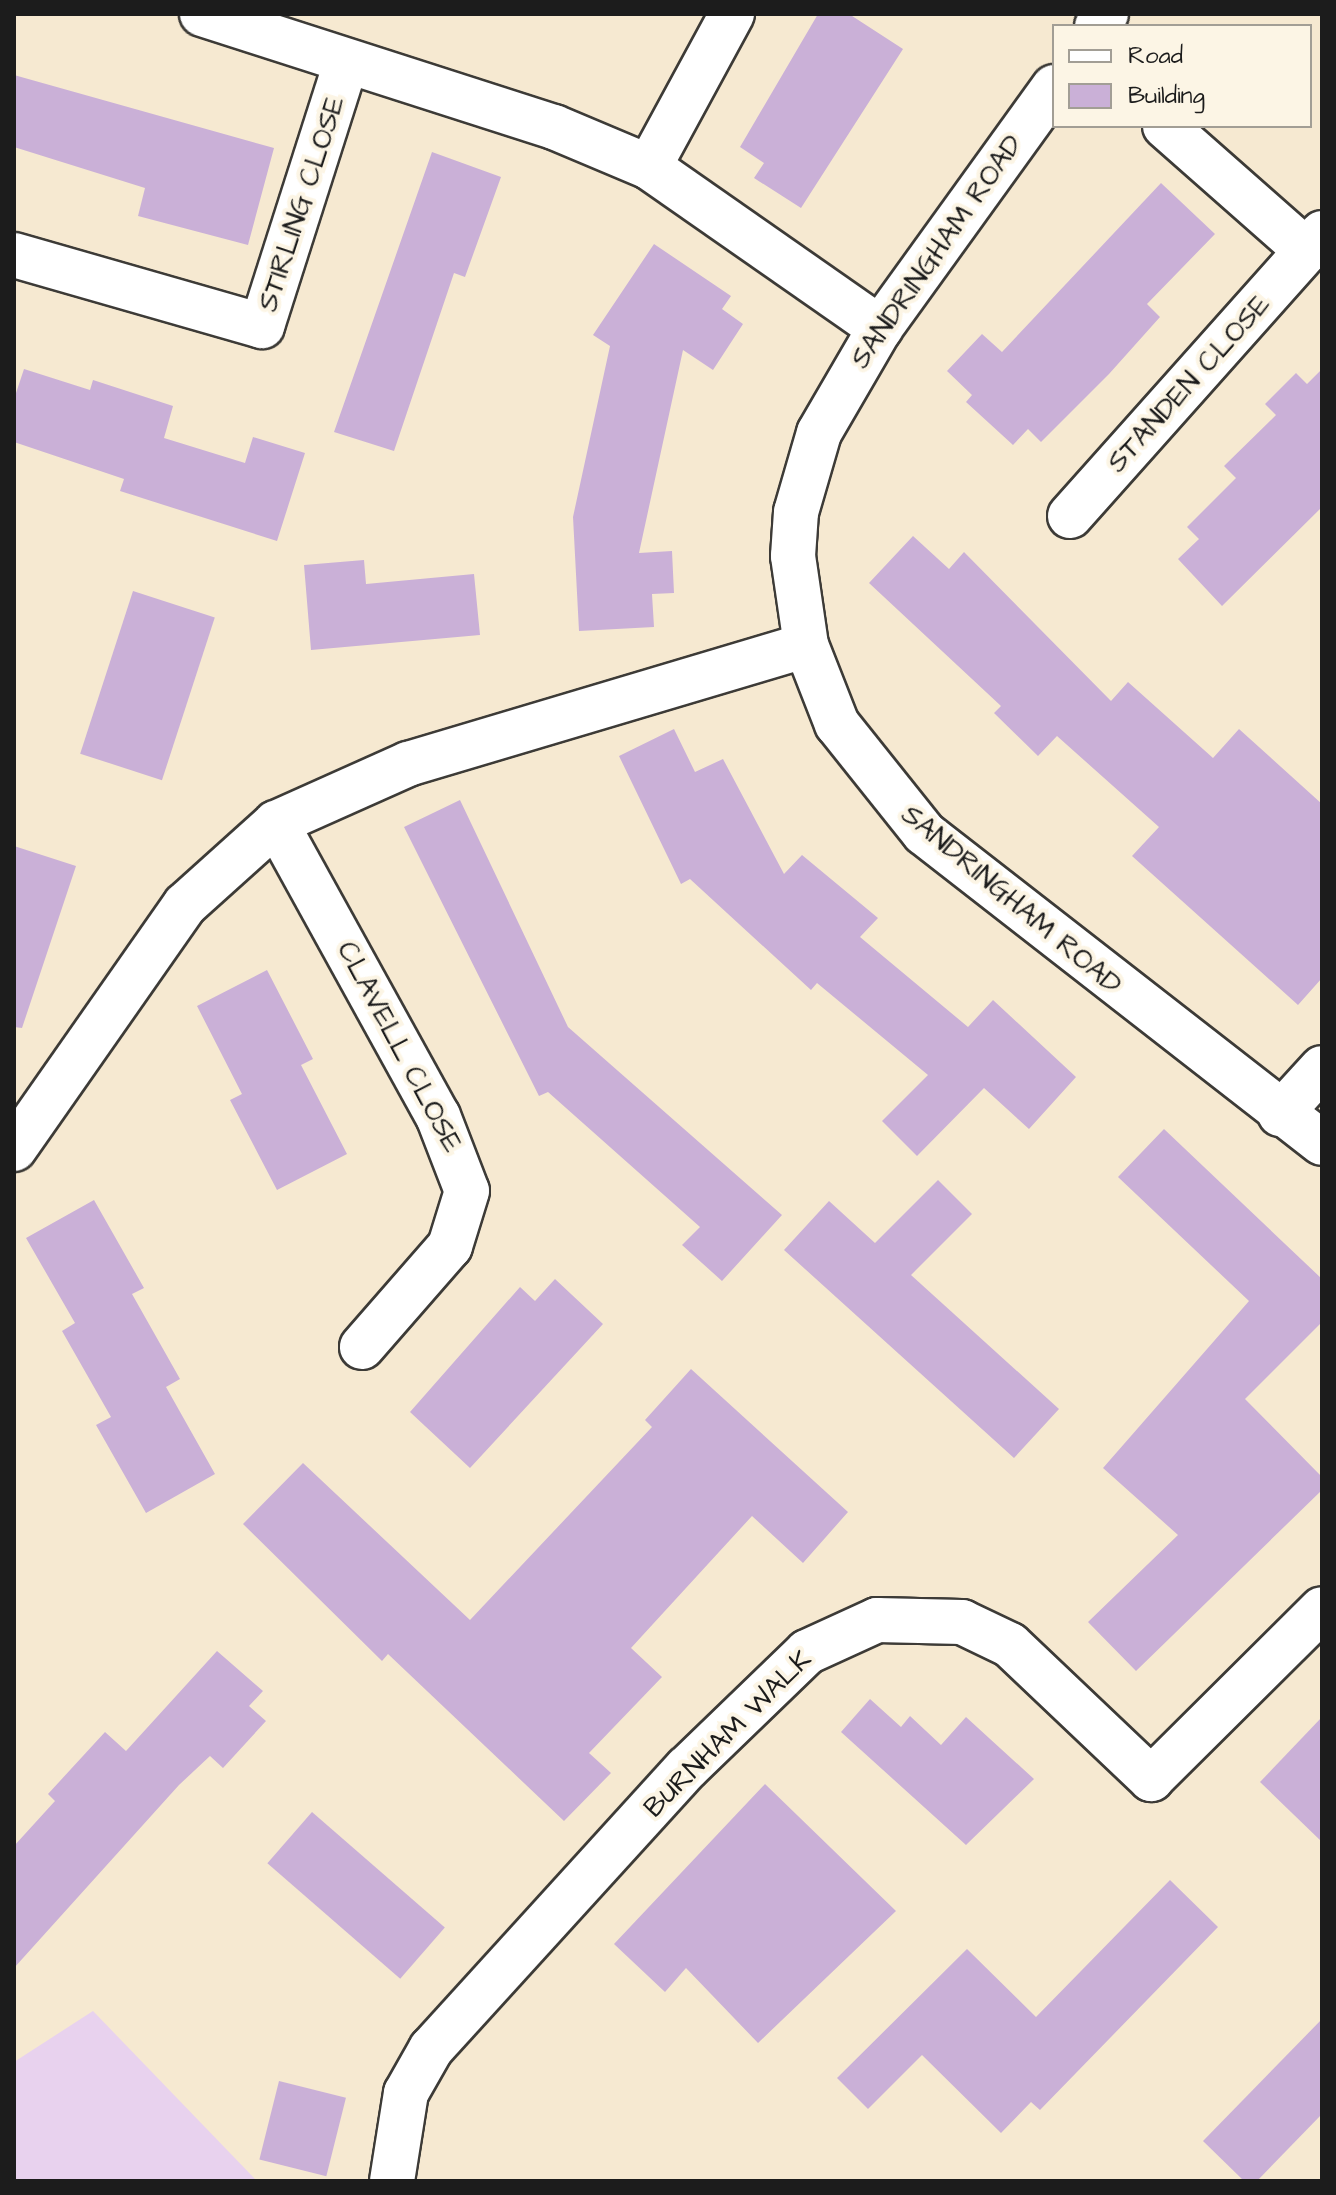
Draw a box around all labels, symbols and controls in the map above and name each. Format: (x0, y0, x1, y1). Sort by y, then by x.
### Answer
legend (1052, 24, 1312, 128)
text: Road (1128, 39, 1183, 73)
text: Building (1128, 79, 1205, 113)
street label: STIRLING CLOSE (251, 92, 353, 316)
street label: SANDRINGHAM ROAD (844, 129, 1030, 375)
street label: STANDEN CLOSE (1101, 288, 1277, 480)
street label: SANDRINGHAM ROAD (894, 798, 1128, 1002)
street label: CLAVELL CLOSE (329, 936, 469, 1158)
street label: BURNHAM WALK (637, 1643, 819, 1825)

